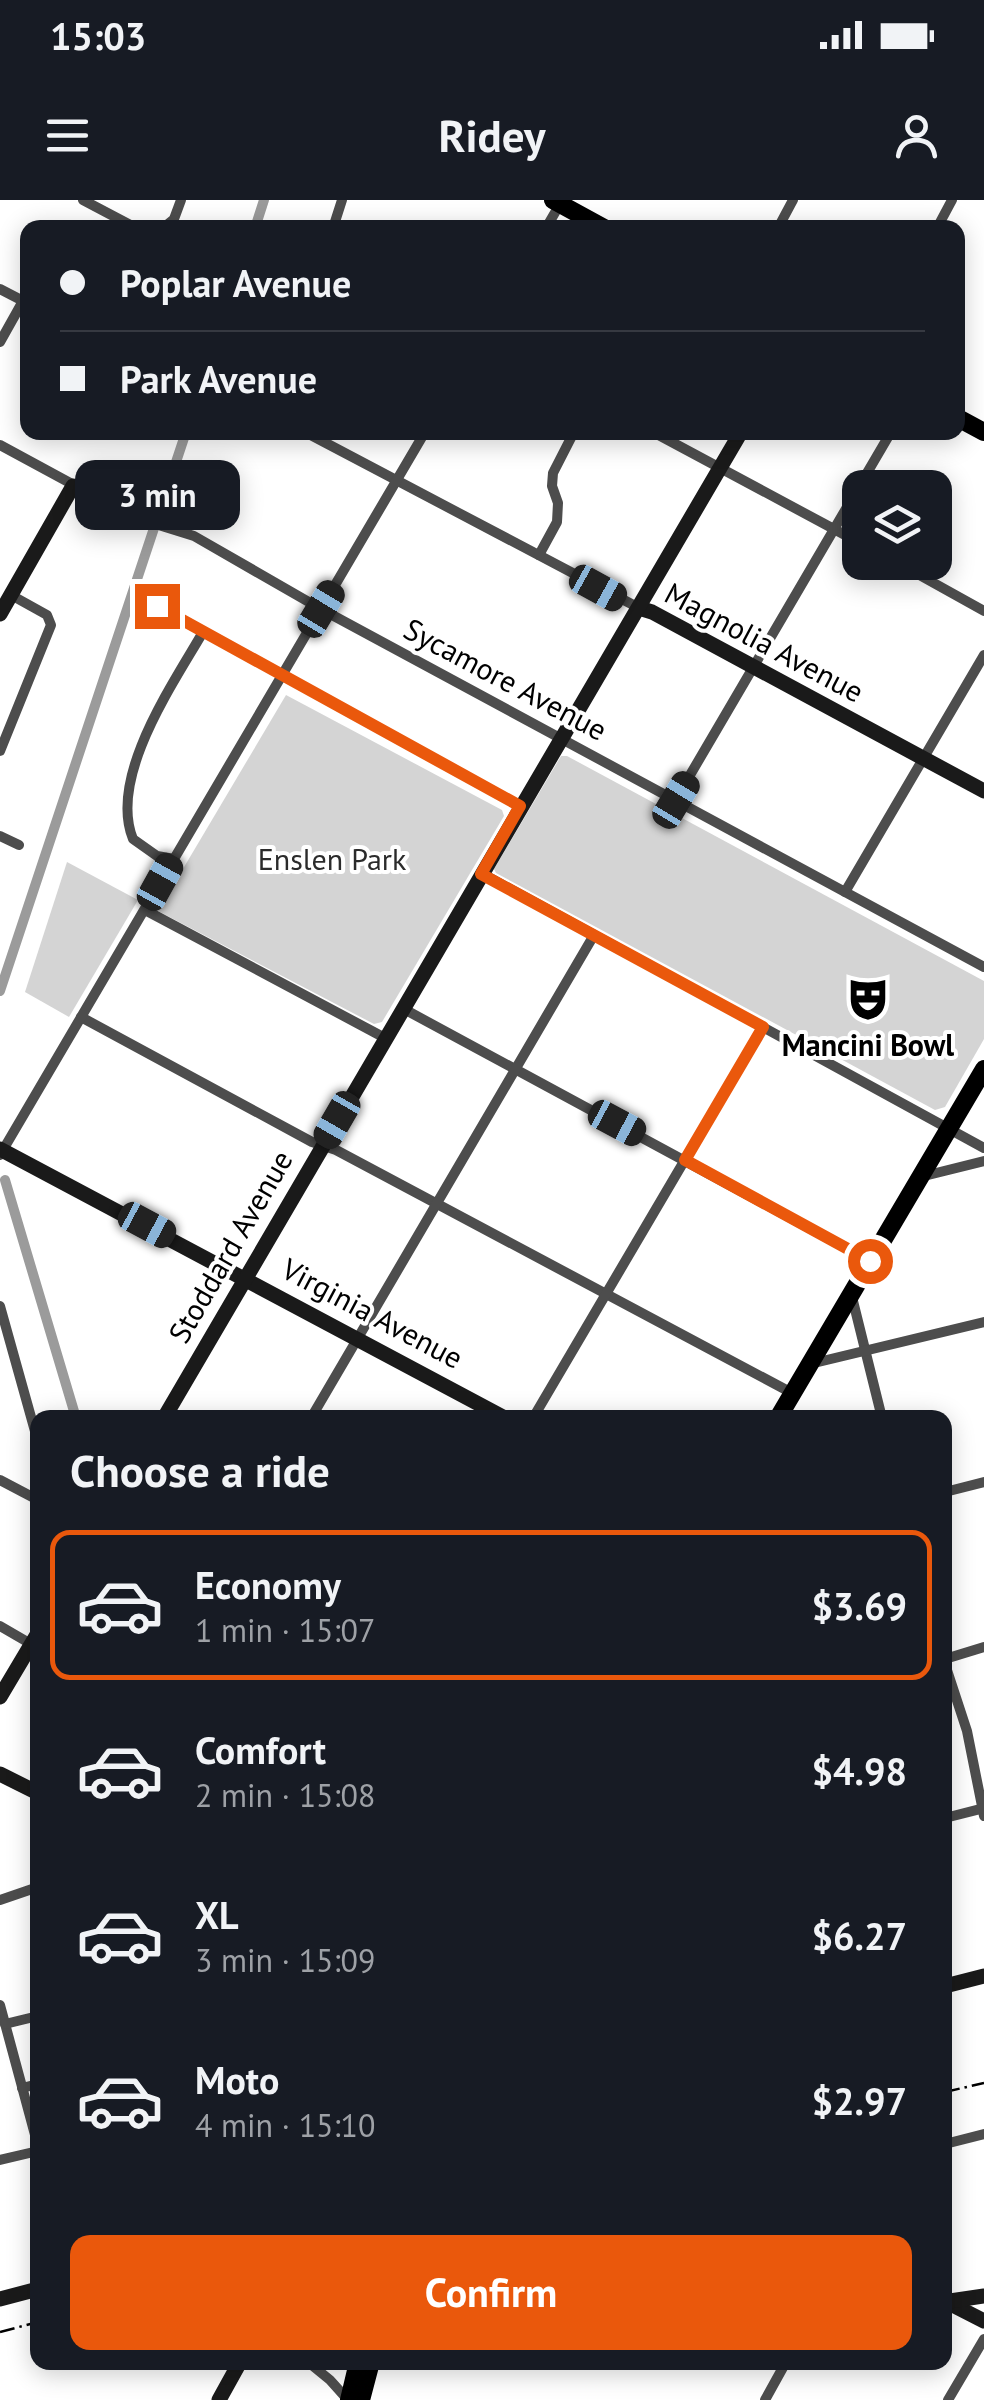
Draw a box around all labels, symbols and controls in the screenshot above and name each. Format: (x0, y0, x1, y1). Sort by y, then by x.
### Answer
text: 15:03 (50, 11, 146, 60)
text: Ridey (438, 106, 546, 164)
icon: menu (40, 108, 95, 163)
icon: person (889, 108, 944, 163)
text: Poplar Avenue (120, 258, 351, 307)
text: Park Avenue (120, 354, 317, 403)
callout: 3 min (74, 461, 240, 531)
map controls (842, 470, 952, 580)
button: layers (842, 470, 952, 580)
text: 3 min (118, 474, 197, 516)
car (564, 560, 632, 616)
street label: Magnolia Avenue (659, 573, 871, 710)
car (293, 576, 349, 642)
route end (135, 584, 180, 629)
street label: Sycamore Avenue (397, 609, 614, 749)
car (648, 767, 704, 833)
park label: Enslen Park (258, 839, 407, 878)
car (132, 848, 188, 916)
theatre icon: Mancini Bowl (844, 975, 892, 1023)
place label: Mancini Bowl (782, 1025, 954, 1064)
car (309, 1087, 365, 1153)
car (583, 1096, 651, 1150)
street label: Stoddard Avenue (159, 1143, 301, 1350)
car (113, 1198, 181, 1252)
route start (848, 1239, 893, 1284)
street label: Virginia Avenue (275, 1248, 470, 1377)
text: Choose a ride (70, 1441, 330, 1499)
icon: car (75, 1560, 165, 1650)
text: Economy (195, 1560, 341, 1609)
text: $3.69 (811, 1581, 907, 1630)
text: 1 min · 15:07 (195, 1609, 375, 1651)
icon: car (75, 1725, 165, 1815)
text: Comfort (195, 1725, 326, 1774)
text: $4.98 (811, 1746, 907, 1795)
text: 2 min · 15:08 (195, 1774, 375, 1816)
icon: car (75, 1890, 165, 1980)
text: XL (195, 1890, 239, 1939)
text: $6.27 (811, 1911, 907, 1960)
text: 3 min · 15:09 (195, 1939, 375, 1981)
icon: car (75, 2055, 165, 2145)
text: Moto (195, 2055, 279, 2104)
text: $2.97 (811, 2076, 907, 2125)
text: 4 min · 15:10 (195, 2104, 375, 2146)
button: Confirm (70, 2235, 912, 2350)

